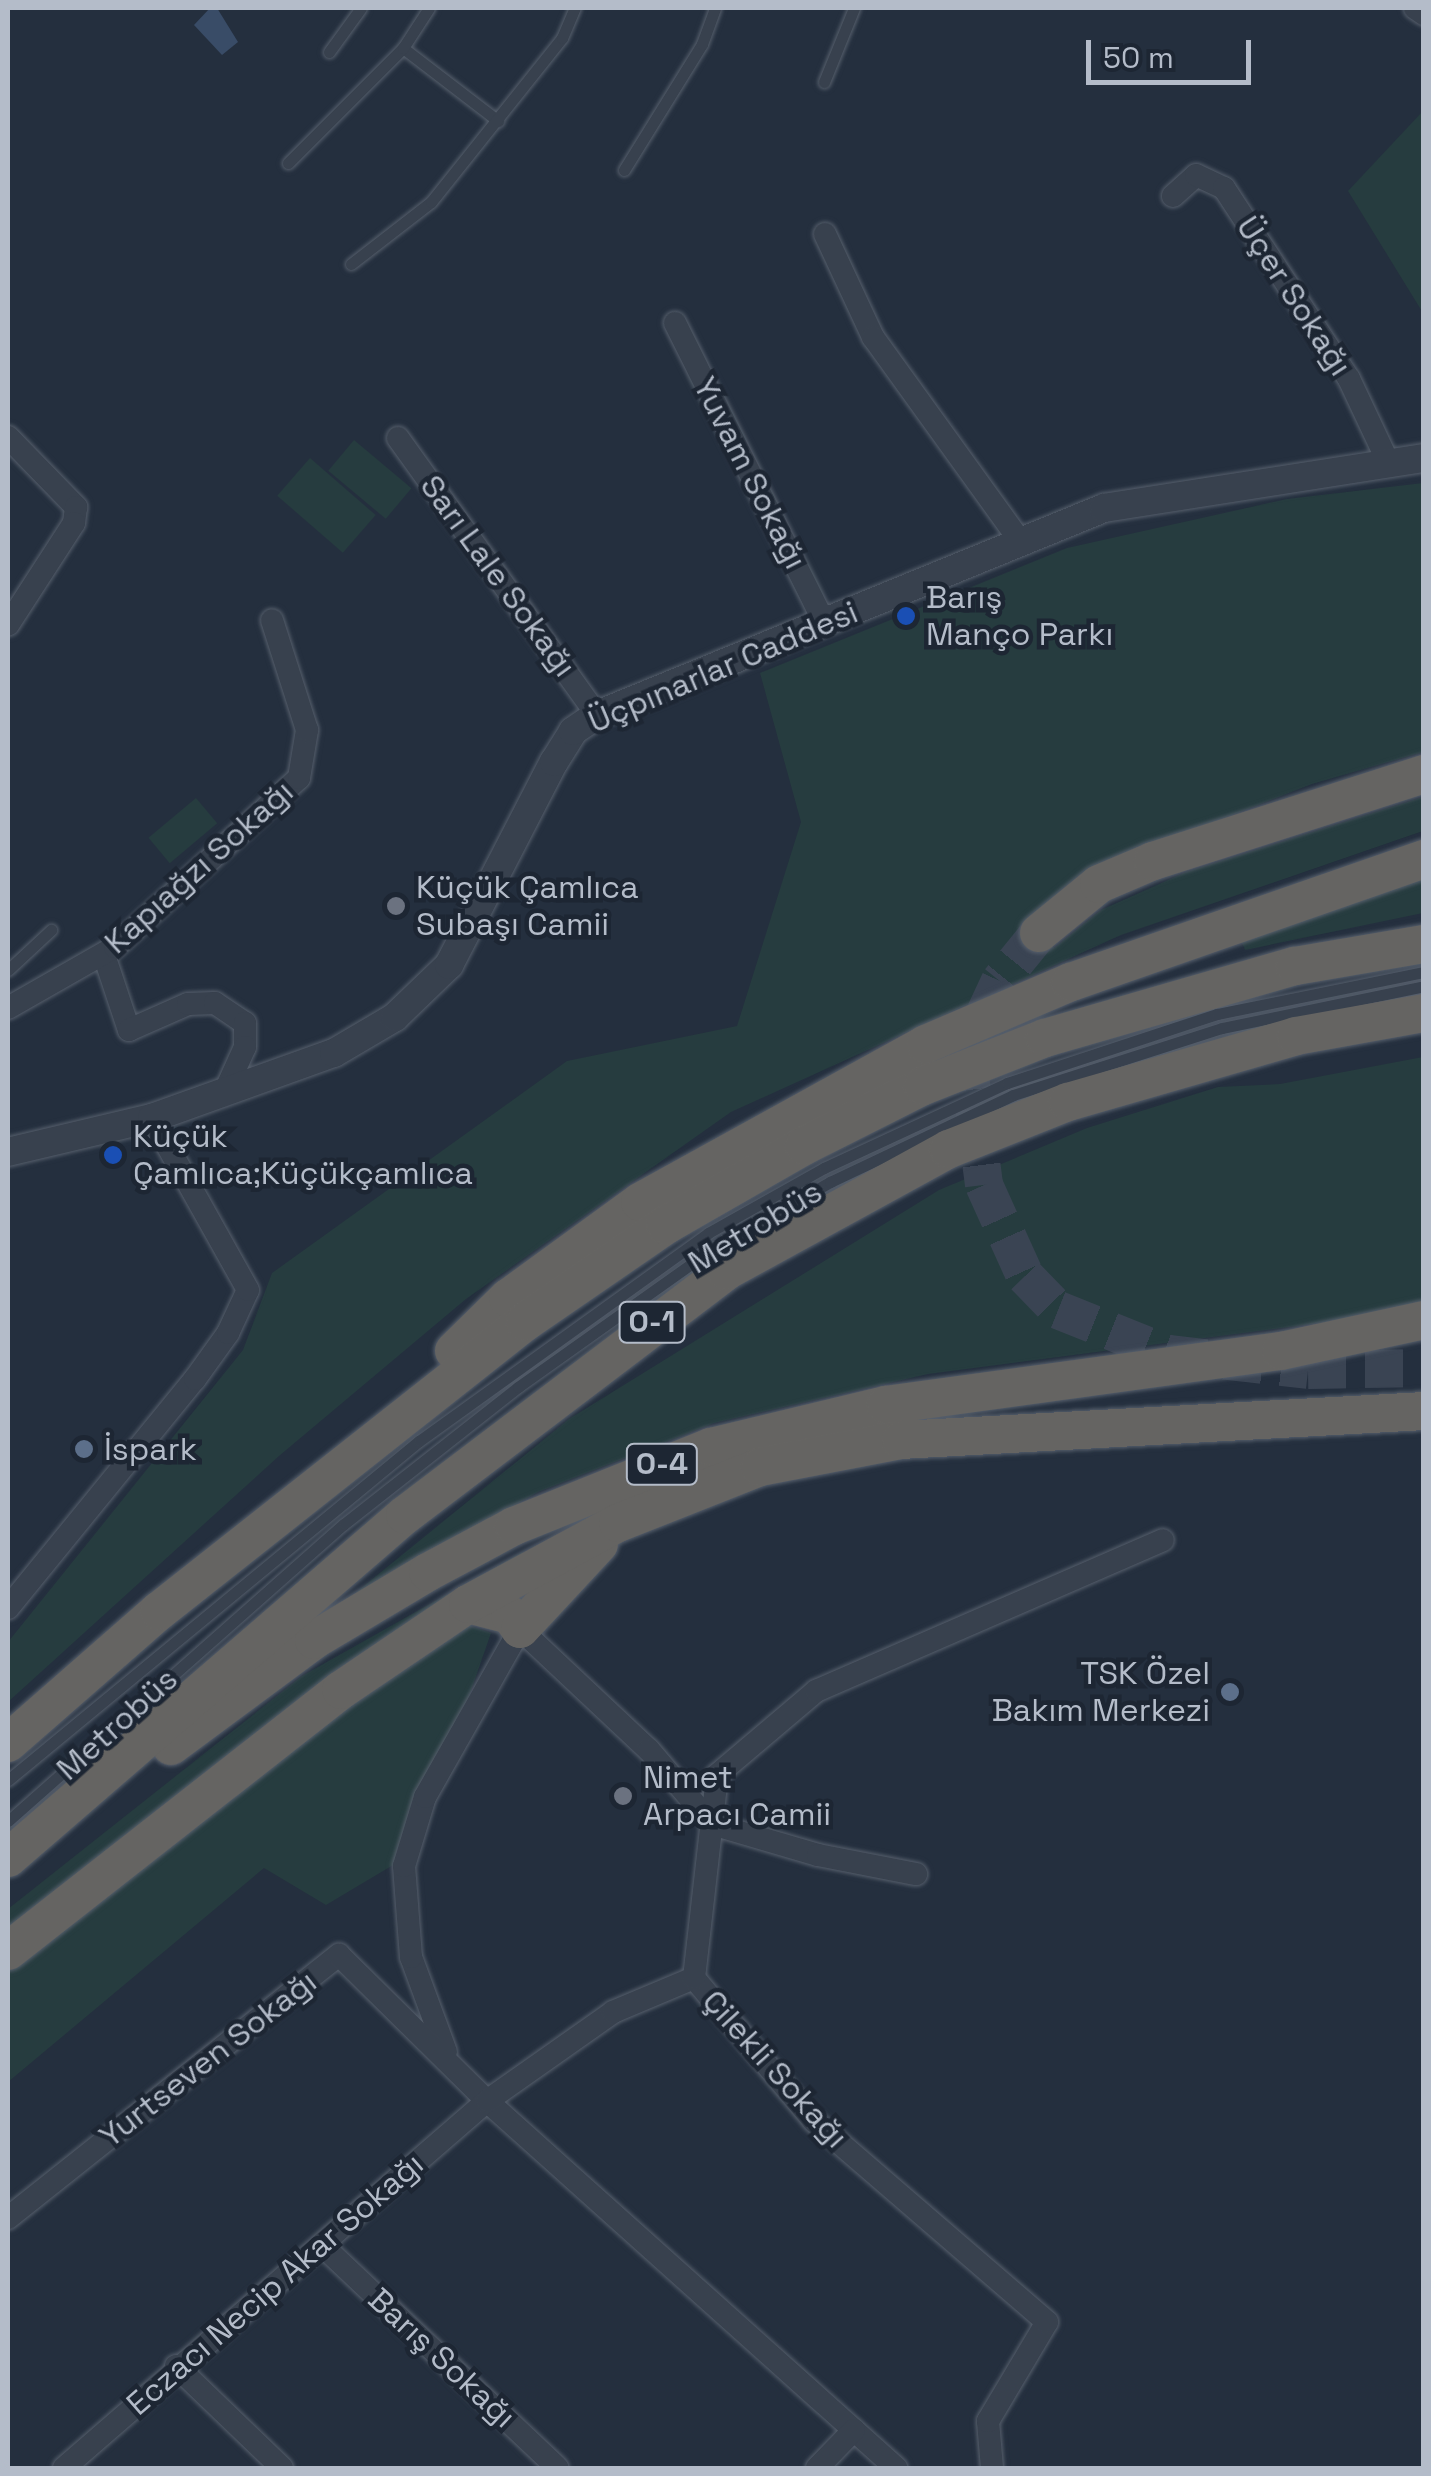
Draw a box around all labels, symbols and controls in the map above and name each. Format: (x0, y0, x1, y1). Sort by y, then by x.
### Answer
scale bar (1091, 20, 1256, 82)
text: 50 m (1103, 38, 1174, 77)
street label: Üçer Sokağı (1228, 209, 1360, 383)
street label: Yuvam Sokağı (685, 371, 815, 575)
street label: Sarı Lale Sokağı (412, 468, 584, 684)
place label: Barış Manço Parkı (926, 579, 1113, 654)
street label: Üçpınarlar Caddesi (583, 593, 863, 741)
marker: Barış Manço Parkı (895, 605, 917, 627)
street label: Kapıağzı Sokağı (97, 772, 301, 962)
place label: Küçük Çamlıca Subaşı Camii (416, 869, 639, 944)
marker: Küçük Çamlıca Subaşı Camii (385, 895, 407, 917)
place label: Küçük Çamlıca;Küçükçamlıca (133, 1118, 473, 1193)
marker: Küçük Çamlıca;Küçükçamlıca (102, 1144, 124, 1166)
street label: Metrobüs (681, 1172, 829, 1282)
road number: O-1 (617, 1297, 687, 1347)
place label: İspark (104, 1430, 197, 1468)
marker: İspark (73, 1438, 95, 1460)
road number: O-4 (624, 1439, 700, 1489)
place label: TSK Özel Bakım Merkezi (992, 1655, 1210, 1730)
street label: Metrobüs (49, 1660, 185, 1788)
marker: TSK Özel Bakım Merkezi (1219, 1681, 1241, 1703)
place label: Nimet Arpacı Camii (643, 1759, 831, 1834)
marker: Nimet Arpacı Camii (612, 1785, 634, 1807)
street label: Yurtseven Sokağı (92, 1962, 324, 2156)
street label: Çilekli Sokağı (694, 1982, 856, 2156)
street label: Eczacı Necip Akar Sokağı (119, 2145, 431, 2423)
street label: Barış Sokağı (360, 2280, 524, 2436)

